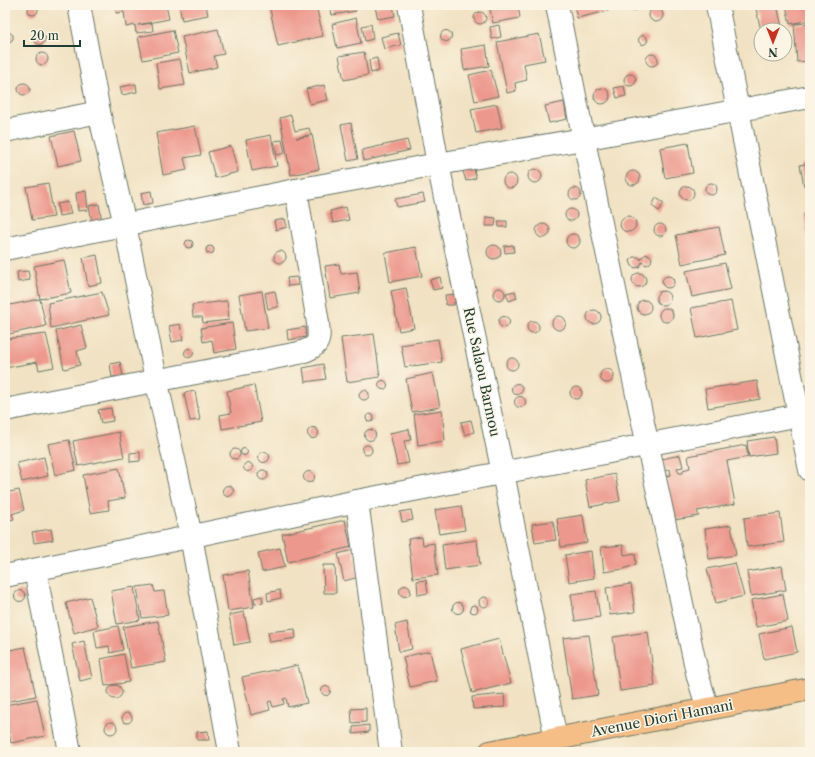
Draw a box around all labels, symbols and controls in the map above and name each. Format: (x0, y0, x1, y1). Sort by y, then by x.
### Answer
scale bar (24, 22, 80, 48)
north arrow (753, 22, 793, 62)
text: 20 m (30, 28, 59, 43)
text: N (768, 45, 778, 59)
street label: Rue Salaou Barmou (459, 306, 505, 439)
street label: Avenue Diori Hamani (588, 695, 735, 741)

